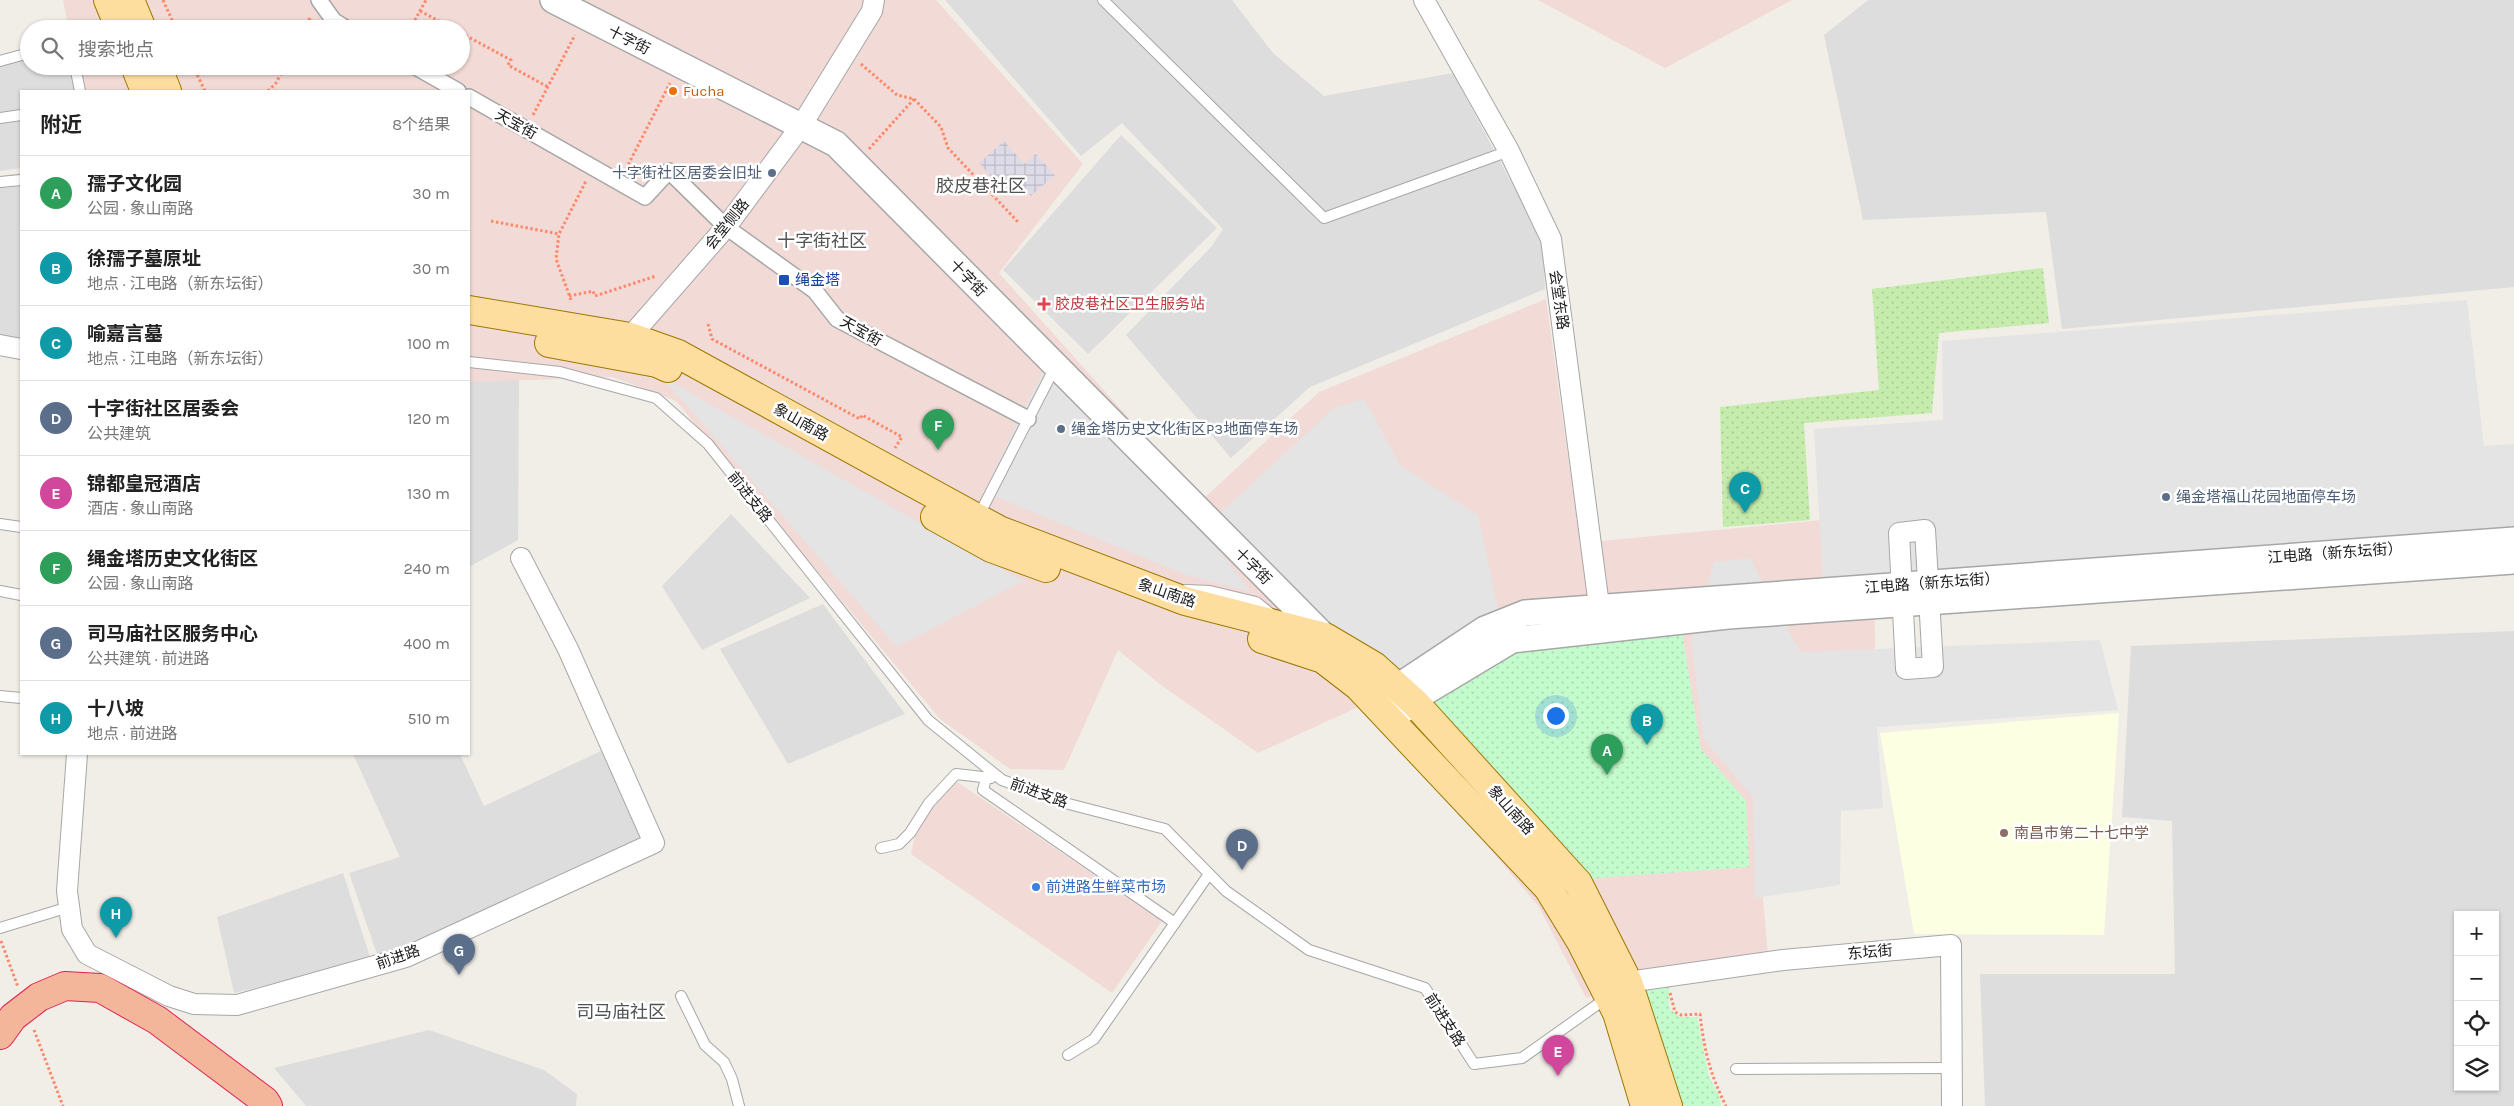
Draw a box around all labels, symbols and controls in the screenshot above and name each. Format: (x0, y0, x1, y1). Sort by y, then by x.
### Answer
search box (20, 20, 470, 75)
street label: 十字街 (605, 22, 653, 58)
icon: search (38, 34, 66, 62)
text: 搜索地点 (78, 39, 154, 61)
place label: Fucha (683, 82, 725, 100)
marker: Fucha (667, 85, 679, 97)
street label: 天宝街 (492, 105, 540, 143)
text: 附近 (40, 113, 82, 137)
text: 8个结果 (392, 115, 450, 134)
place label: 十字街社区居委会旧址 (612, 164, 762, 182)
marker: 十字街社区居委会旧址 (766, 167, 778, 179)
text: 孺子文化园 (87, 173, 182, 195)
district label: 胶皮巷社区 (936, 175, 1026, 197)
text: A (51, 184, 61, 203)
text: 30 m (412, 184, 450, 203)
street label: 会堂侧路 (701, 195, 753, 253)
text: 公园 · 象山南路 (87, 199, 193, 218)
district label: 十字街社区 (777, 230, 867, 252)
text: 徐孺子墓原址 (87, 248, 201, 270)
street label: 十字街 (946, 256, 990, 300)
text: B (51, 259, 61, 278)
text: 30 m (412, 259, 450, 278)
street label: 会堂东路 (1546, 269, 1572, 331)
place label: 绳金塔 (795, 271, 840, 289)
marker: 绳金塔 (777, 273, 791, 287)
text: 地点 · 江电路（新东坛街） (87, 274, 273, 293)
place label: 胶皮巷社区卫生服务站 (1055, 295, 1205, 313)
marker: 胶皮巷社区卫生服务站 (1037, 297, 1051, 311)
street label: 天宝街 (837, 312, 885, 350)
text: 喻嘉言墓 (87, 323, 163, 345)
text: C (51, 334, 61, 353)
text: 100 m (407, 334, 450, 353)
text: 地点 · 江电路（新东坛街） (87, 349, 273, 368)
text: 十字街社区居委会 (87, 398, 239, 420)
street label: 象山南路 (770, 400, 832, 444)
text: D (51, 409, 61, 428)
text: 120 m (407, 409, 450, 428)
pin: F (922, 409, 954, 450)
place label: 绳金塔历史文化街区P3地面停车场 (1071, 420, 1298, 438)
marker: 绳金塔历史文化街区P3地面停车场 (1055, 423, 1067, 435)
text: 公共建筑 (87, 424, 151, 443)
street label: 前进支路 (724, 468, 776, 526)
pin: C (1729, 472, 1761, 513)
text: 锦都皇冠酒店 (87, 473, 201, 495)
text: E (51, 484, 61, 503)
text: 130 m (407, 484, 450, 503)
place label: 绳金塔福山花园地面停车场 (2176, 488, 2356, 506)
marker: 绳金塔福山花园地面停车场 (2160, 491, 2172, 503)
text: 酒店 · 象山南路 (87, 499, 193, 518)
street label: 江电路（新东坛街） (2267, 539, 2403, 567)
street label: 十字街 (1231, 544, 1275, 588)
text: 绳金塔历史文化街区 (87, 548, 258, 570)
text: F (52, 559, 60, 578)
text: 240 m (404, 559, 450, 578)
street label: 江电路（新东坛街） (1864, 569, 2000, 597)
text: 公园 · 象山南路 (87, 574, 193, 593)
street label: 象山南路 (1136, 575, 1198, 611)
text: 司马庙社区服务中心 (87, 623, 258, 645)
text: G (51, 634, 61, 653)
text: 400 m (403, 634, 450, 653)
text: 公共建筑 · 前进路 (87, 649, 209, 668)
text: 十八坡 (87, 698, 144, 720)
your location (1543, 703, 1569, 729)
pin: B (1631, 704, 1663, 745)
text: H (50, 709, 62, 728)
text: 510 m (407, 709, 450, 728)
text: 地点 · 前进路 (87, 724, 177, 743)
pin: A (1591, 734, 1623, 775)
street label: 前进支路 (1008, 774, 1070, 812)
street label: 象山南路 (1484, 782, 1538, 838)
place label: 南昌市第二十七中学 (2014, 824, 2149, 842)
marker: 南昌市第二十七中学 (1998, 827, 2010, 839)
pin: D (1226, 829, 1258, 870)
place label: 前进路生鲜菜市场 (1046, 878, 1166, 896)
marker: 前进路生鲜菜市场 (1030, 881, 1042, 893)
pin: H (100, 897, 132, 938)
map controls (2454, 911, 2499, 1091)
button: + (2454, 911, 2499, 956)
pin: G (443, 934, 475, 975)
street label: 前进路 (374, 941, 422, 973)
street label: 东坛街 (1847, 941, 1893, 963)
button: − (2454, 956, 2499, 1001)
street label: 前进支路 (1421, 990, 1469, 1050)
district label: 司马庙社区 (576, 1001, 666, 1023)
button: locate (2454, 1001, 2499, 1046)
pin: E (1542, 1035, 1574, 1076)
button: layers (2454, 1046, 2499, 1091)

